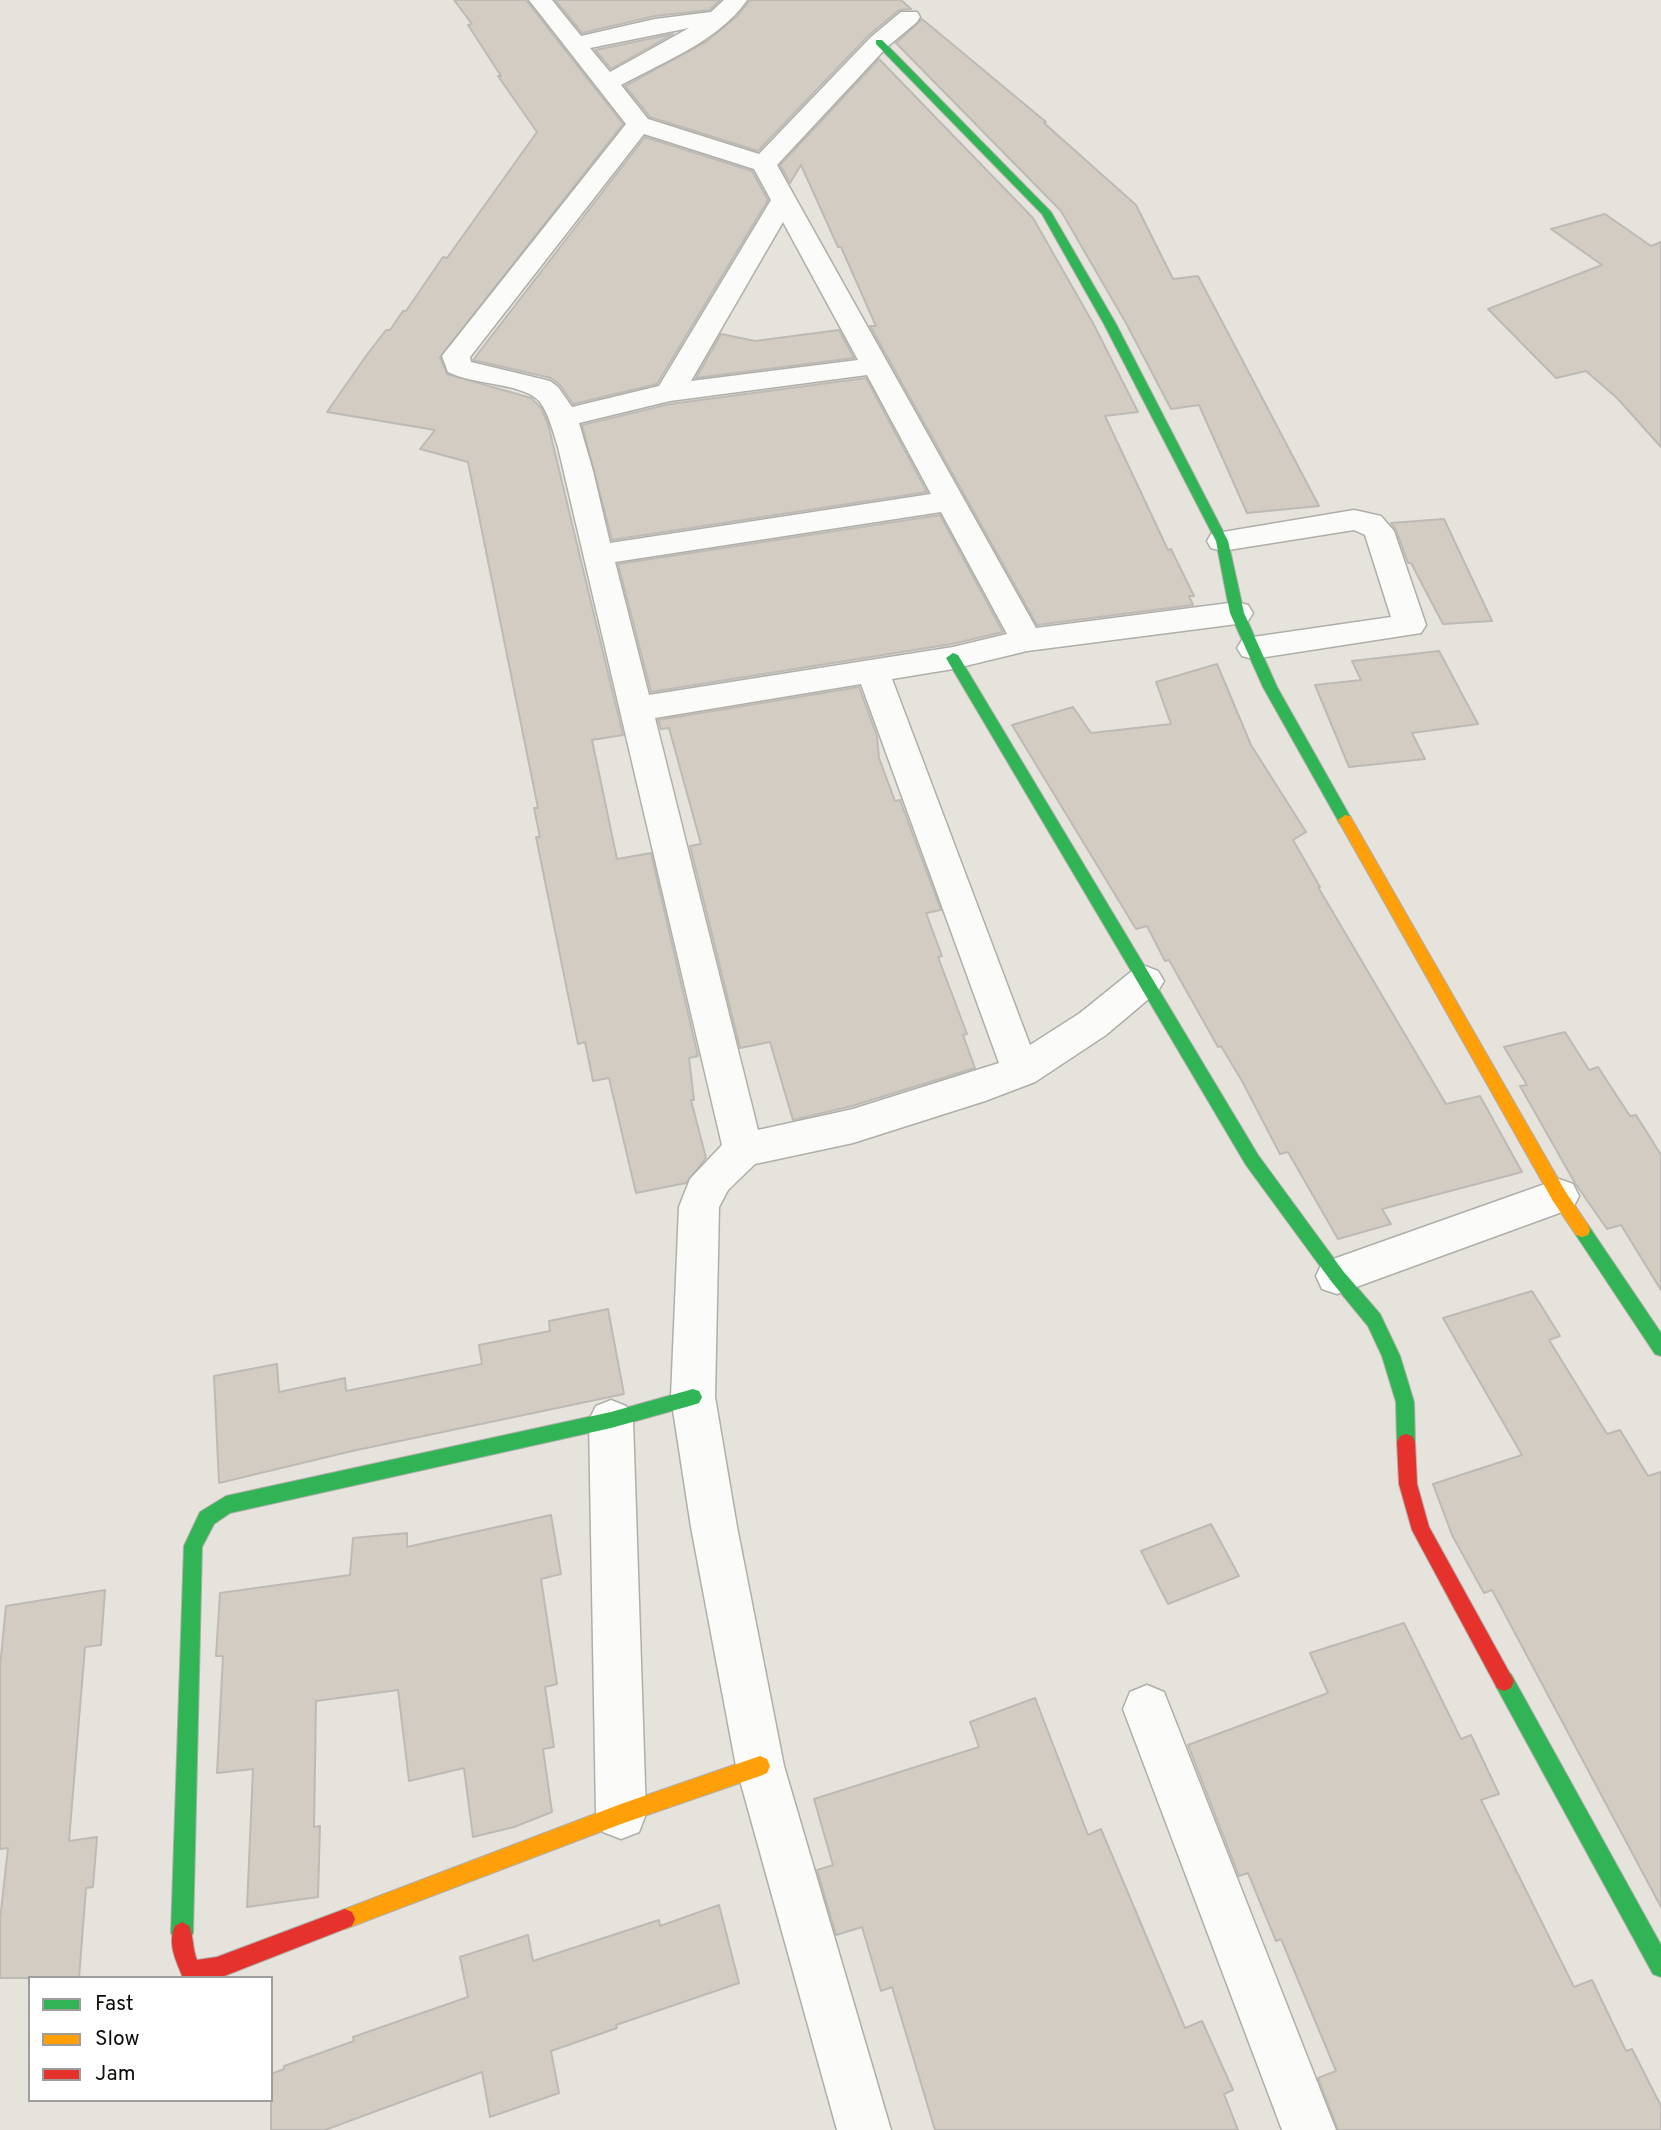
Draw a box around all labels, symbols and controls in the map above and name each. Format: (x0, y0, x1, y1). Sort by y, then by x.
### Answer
legend (28, 1976, 273, 2102)
text: Fast (95, 1991, 134, 2018)
text: Slow (95, 2026, 140, 2053)
text: Jam (95, 2061, 136, 2088)

